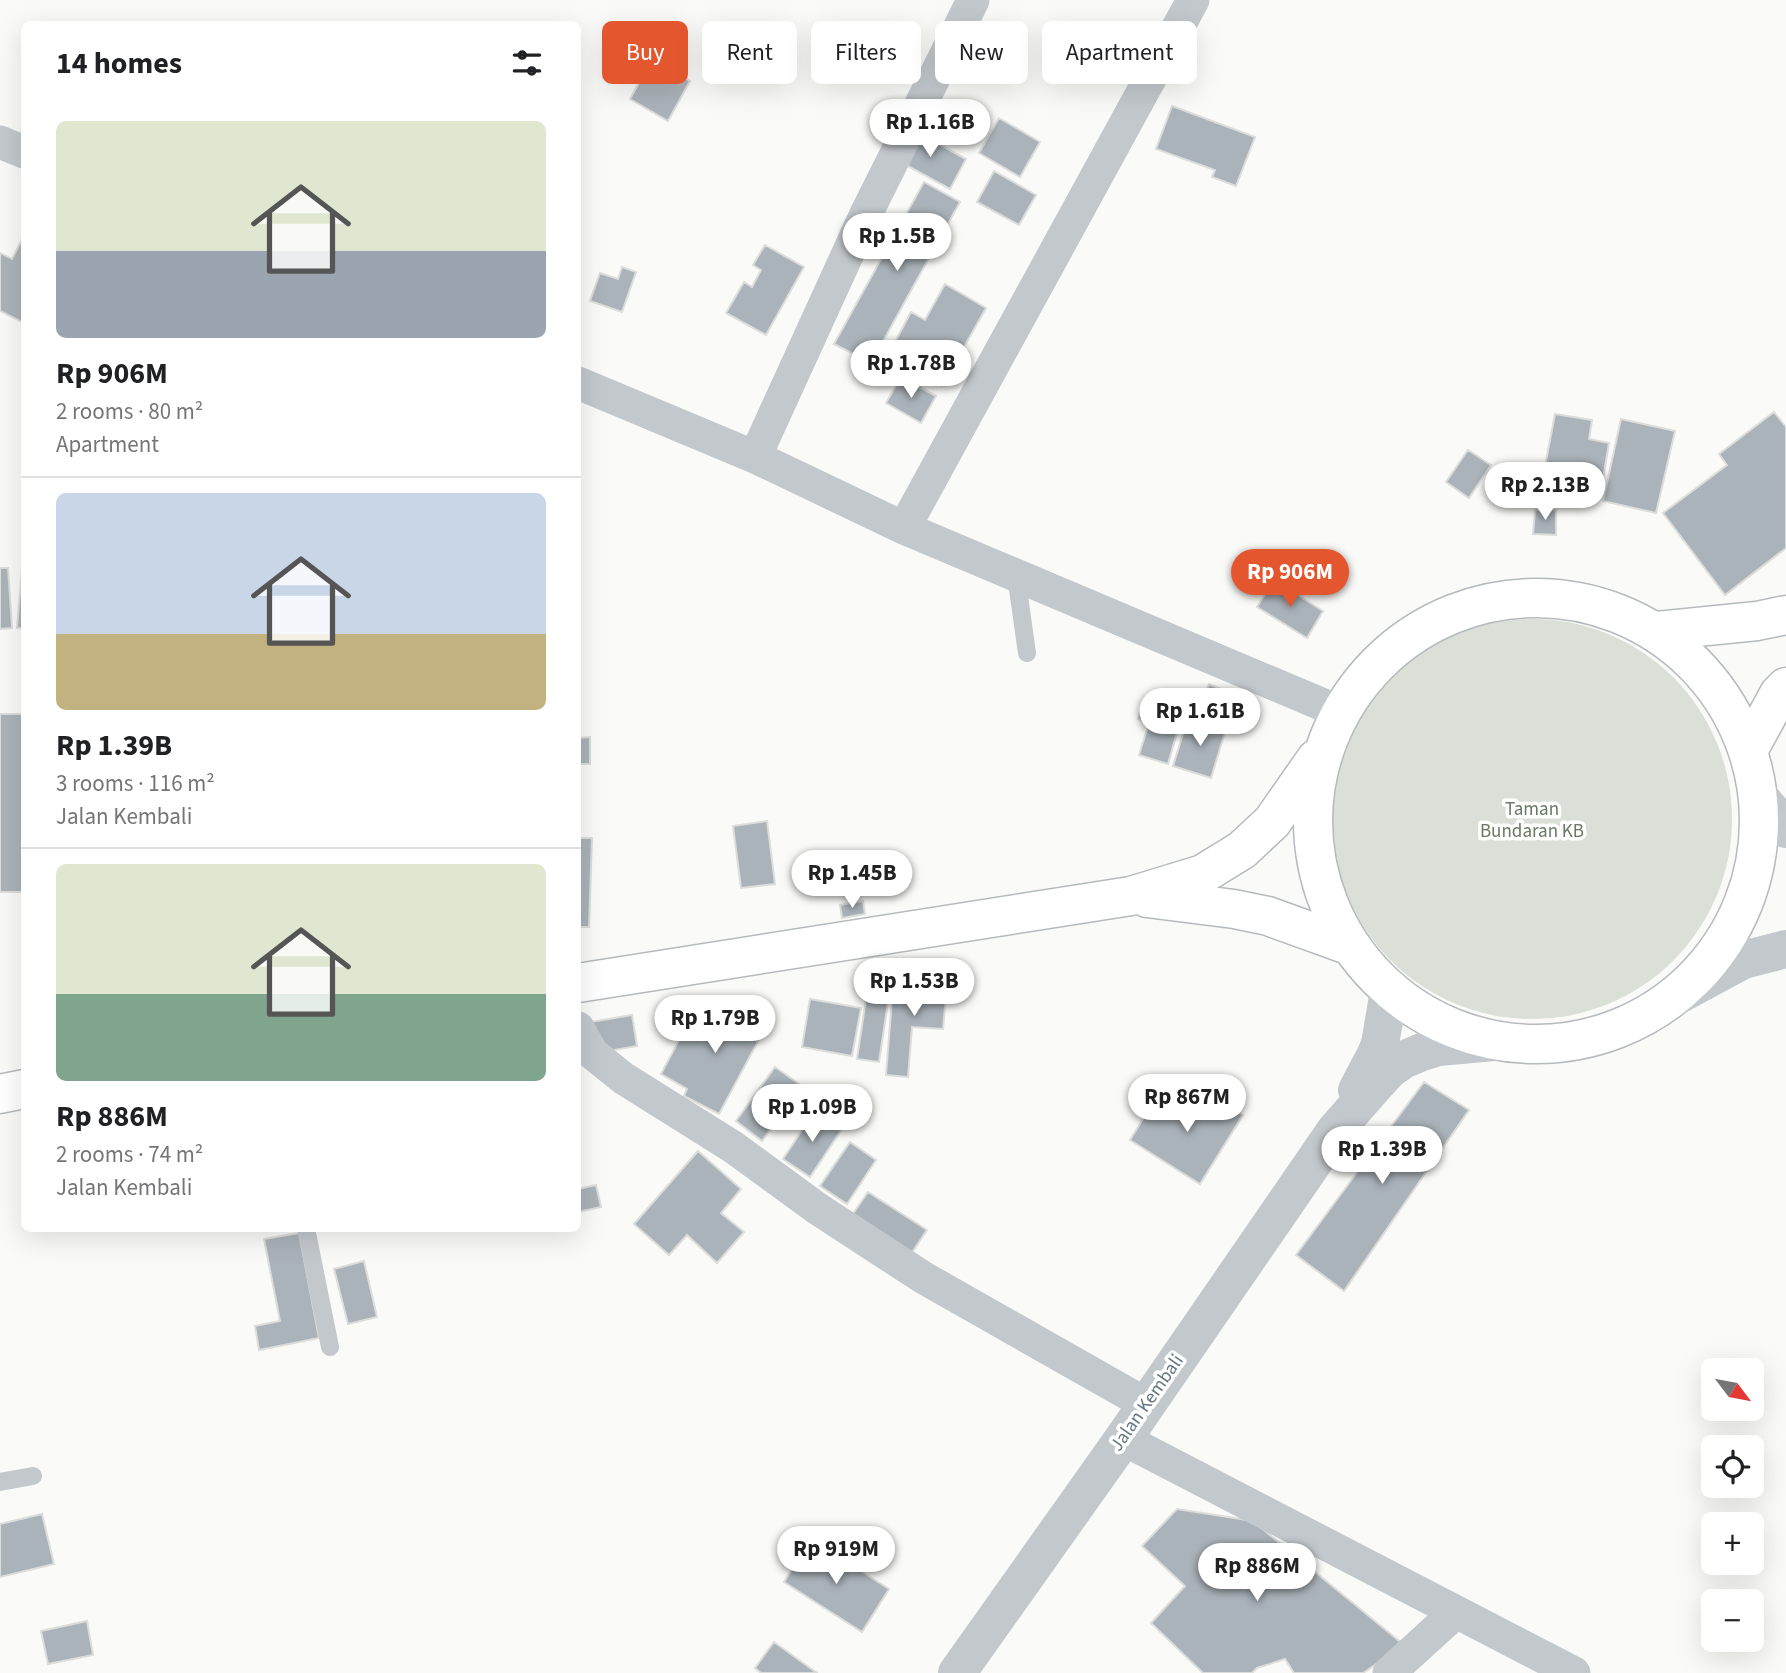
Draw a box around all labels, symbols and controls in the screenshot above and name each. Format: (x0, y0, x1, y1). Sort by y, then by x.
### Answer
chip: Buy (602, 21, 688, 84)
chip: Rent (702, 21, 797, 84)
chip: Filters (811, 21, 921, 84)
chip: New (935, 21, 1028, 84)
chip: Apartment (1042, 21, 1197, 84)
text: 14 homes (56, 42, 182, 85)
icon: filters (508, 44, 546, 82)
pin: Rp 1.16B (858, 100, 1002, 159)
text: Rp 1.16B (885, 105, 975, 138)
icon: home (238, 166, 364, 292)
pin: Rp 1.5B (832, 214, 962, 273)
text: Rp 1.5B (859, 219, 935, 252)
pin: Rp 1.78B (839, 340, 983, 400)
text: Rp 1.78B (866, 346, 956, 379)
text: Rp 906M (56, 352, 168, 395)
text: 2 rooms · 80 m² (56, 395, 203, 428)
text: Apartment (56, 428, 159, 461)
pin: Rp 2.13B (1473, 462, 1617, 522)
text: Rp 2.13B (1500, 468, 1590, 501)
icon: home (238, 538, 364, 664)
pin: Rp 906M (1225, 550, 1355, 609)
text: Rp 906M (1247, 555, 1333, 588)
pin: Rp 1.61B (1128, 688, 1272, 748)
text: Rp 1.61B (1155, 694, 1245, 727)
text: Rp 1.39B (56, 724, 172, 767)
text: 3 rooms · 116 m² (56, 767, 215, 800)
park label: Taman Bundaran KB (1480, 796, 1584, 845)
text: Jalan Kembali (56, 800, 192, 833)
pin: Rp 1.45B (780, 850, 924, 910)
text: Rp 1.45B (807, 856, 897, 889)
icon: home (238, 909, 364, 1035)
pin: Rp 1.53B (842, 958, 986, 1018)
text: Rp 1.53B (869, 964, 959, 997)
pin: Rp 1.79B (643, 996, 787, 1055)
text: Rp 1.79B (670, 1001, 760, 1034)
pin: Rp 867M (1122, 1074, 1252, 1134)
text: Rp 867M (1144, 1080, 1230, 1113)
pin: Rp 1.09B (740, 1084, 884, 1144)
text: Rp 1.09B (767, 1090, 857, 1123)
text: Rp 886M (56, 1095, 168, 1138)
pin: Rp 1.39B (1310, 1126, 1454, 1186)
text: Rp 1.39B (1337, 1132, 1427, 1165)
text: 2 rooms · 74 m² (56, 1138, 203, 1171)
text: Jalan Kembali (56, 1171, 192, 1204)
street label: Jalan Kembali (1104, 1349, 1190, 1457)
north arrow (1701, 1358, 1764, 1421)
map controls (1701, 1358, 1764, 1652)
button: locate (1701, 1435, 1764, 1498)
button: + (1701, 1512, 1764, 1575)
pin: Rp 919M (771, 1526, 901, 1586)
text: Rp 919M (793, 1532, 879, 1565)
pin: Rp 886M (1192, 1544, 1322, 1603)
text: Rp 886M (1214, 1549, 1300, 1582)
button: − (1701, 1589, 1764, 1652)

